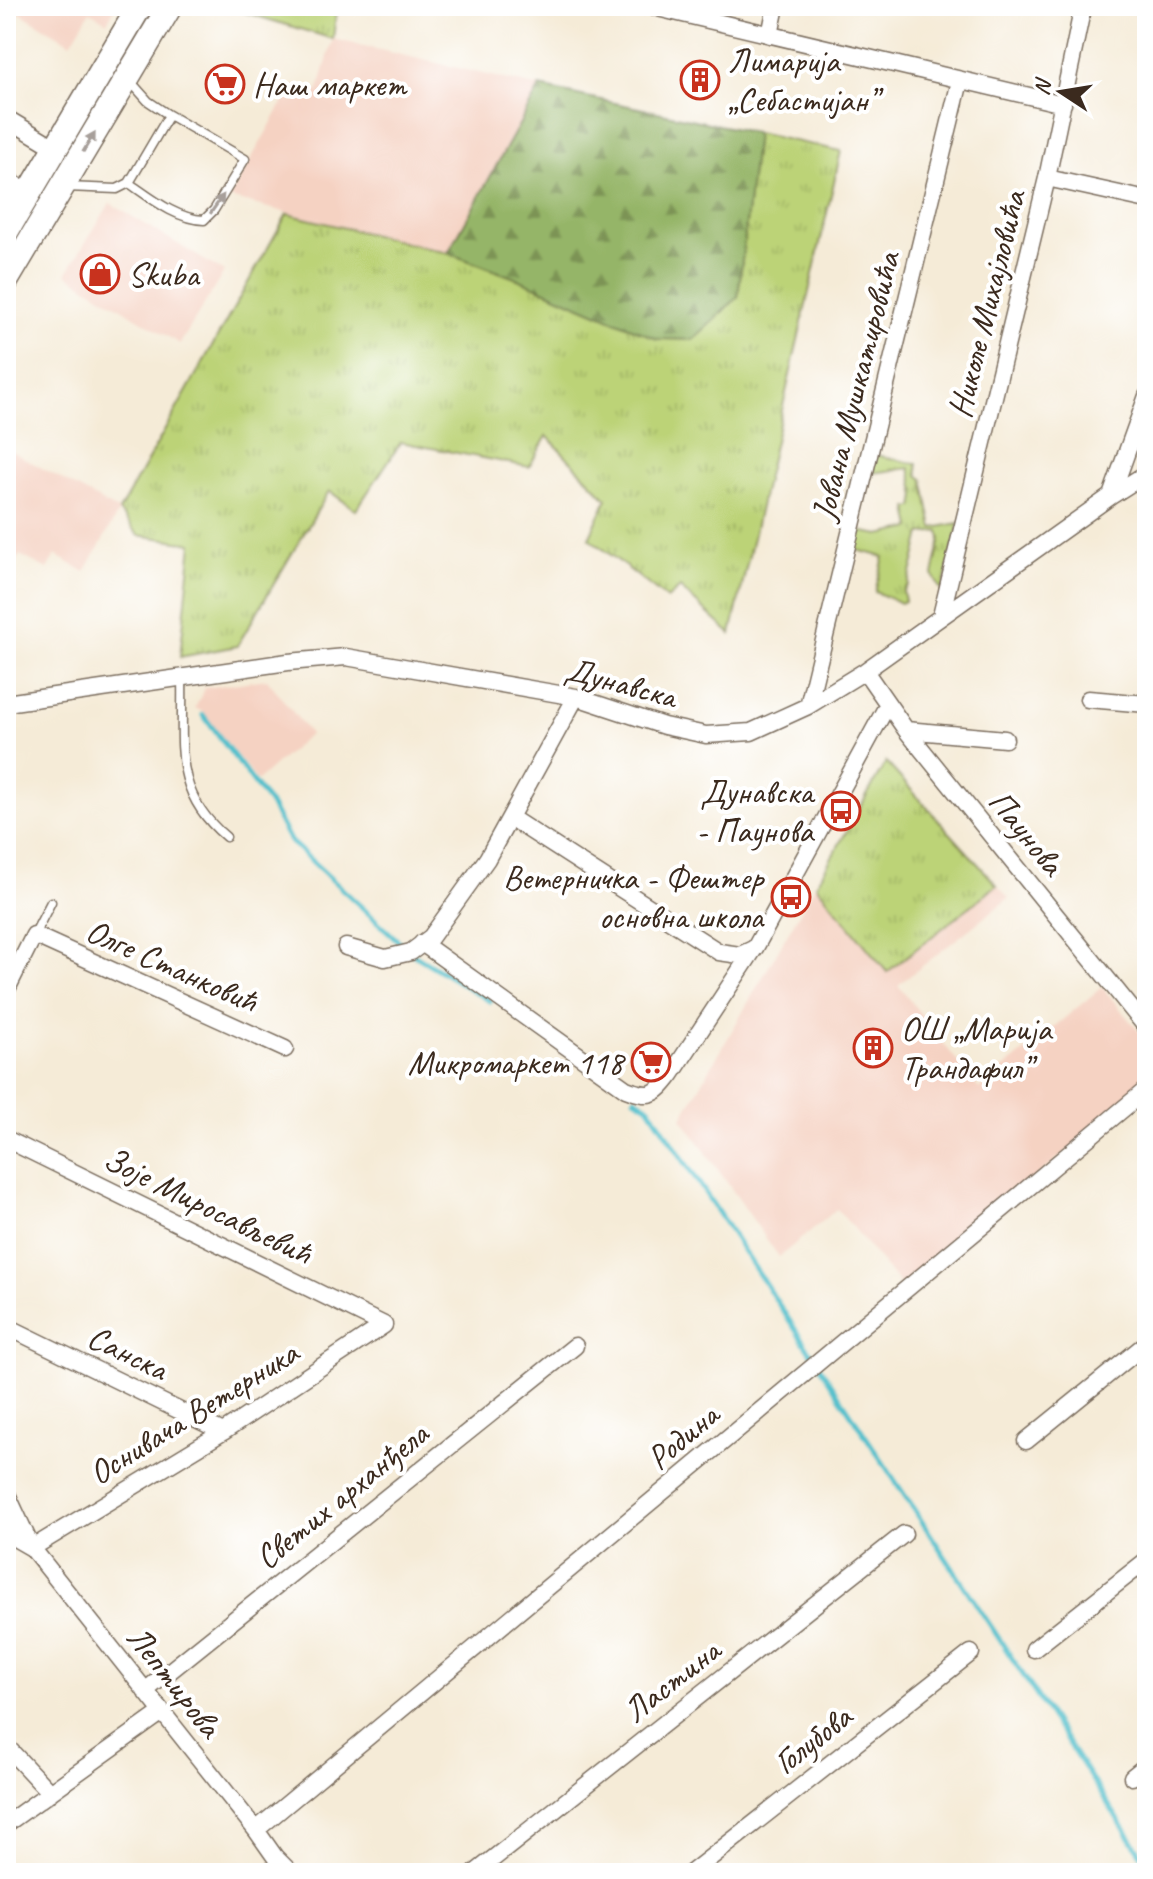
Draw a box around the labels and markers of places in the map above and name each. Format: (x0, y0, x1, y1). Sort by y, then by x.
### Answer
place label: Лимарија „Себастијан” (728, 39, 884, 121)
building icon: Лимарија „Себастијан” (679, 59, 721, 101)
supermarket icon: Наш маркет (204, 63, 246, 105)
place label: Наш маркет (253, 63, 408, 106)
shop icon: Skuba (79, 253, 121, 295)
place label: Skuba (128, 253, 201, 296)
place label: Дунавска - Паунова (696, 770, 816, 852)
bus stop icon: Дунавска - Паунова (820, 790, 862, 832)
place label: Ветерничка - Фештер основна школа (503, 856, 765, 938)
bus stop icon: Ветерничка - Фештер основна школа (770, 876, 812, 918)
place label: ОШ „Марија Трандафил” (901, 1007, 1054, 1089)
building icon: ОШ „Марија Трандафил” (852, 1027, 894, 1069)
place label: Микромаркет 118 (408, 1041, 627, 1084)
supermarket icon: Микромаркет 118 (630, 1041, 672, 1083)

